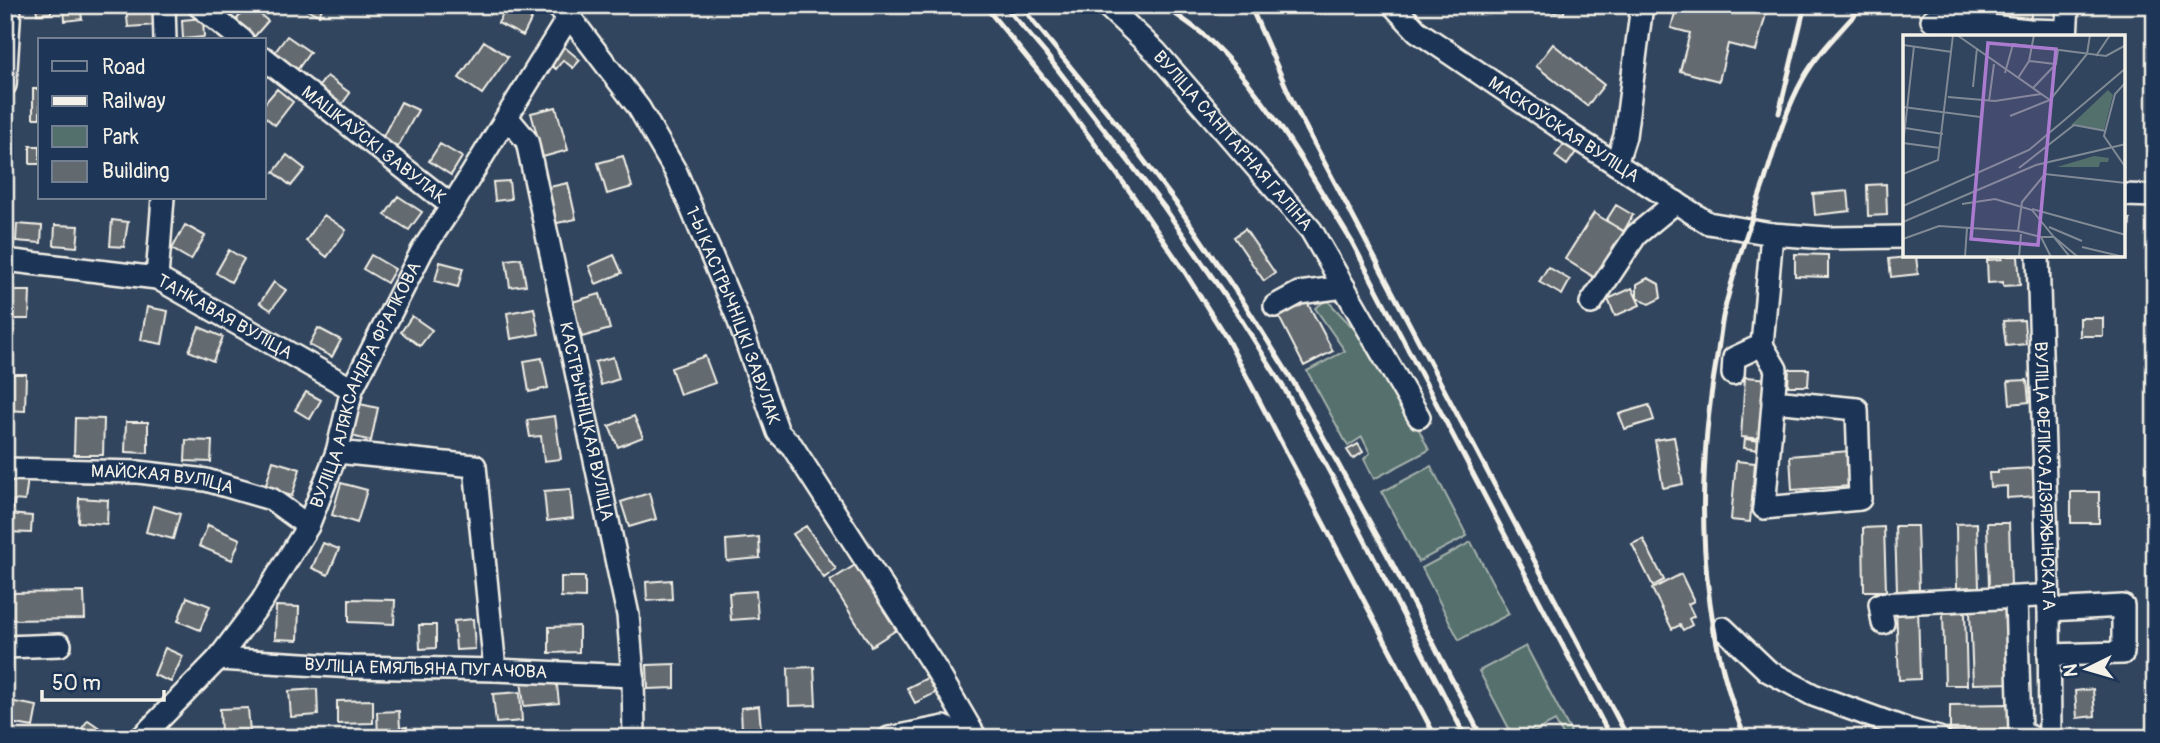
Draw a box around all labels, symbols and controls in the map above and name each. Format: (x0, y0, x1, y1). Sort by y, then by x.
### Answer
inset map (1903, 35, 2125, 257)
legend (38, 38, 266, 200)
street label: ВУЛІЦА САНІТАРНАЯ ГАЛІНА (1148, 46, 1318, 236)
text: Road (102, 54, 146, 81)
street label: МАСКОЎСКАЯ ВУЛІЦА (1484, 71, 1644, 188)
street label: МАШКАЎСКІ ЗАВУЛАК (297, 81, 451, 209)
text: Railway (102, 88, 166, 115)
text: Park (102, 124, 139, 151)
text: Building (102, 158, 169, 185)
street label: 1-Ы КАСТРЫЧНІЦКІ ЗАВУЛАК (680, 203, 786, 428)
street label: ВУЛІЦА АЛЯКСАНДРА ФРАЛКОВА (305, 258, 427, 512)
street label: ТАНКАВАЯ ВУЛІЦА (152, 269, 297, 365)
street label: КАСТРЫЧНІЦКАЯ ВУЛІЦА (554, 320, 619, 524)
street label: ВУЛІЦА ФЕЛІКСА ДЗЯРЖЫНСКАГА (2029, 341, 2060, 611)
street label: МАЙСКАЯ ВУЛІЦА (91, 460, 237, 500)
north arrow (2052, 634, 2122, 704)
street label: ВУЛІЦА ЕМЯЛЬЯНА ПУГАЧОВА (304, 653, 548, 684)
scale bar (42, 659, 164, 703)
text: N (2059, 663, 2084, 678)
text: 50 m (52, 670, 101, 697)

